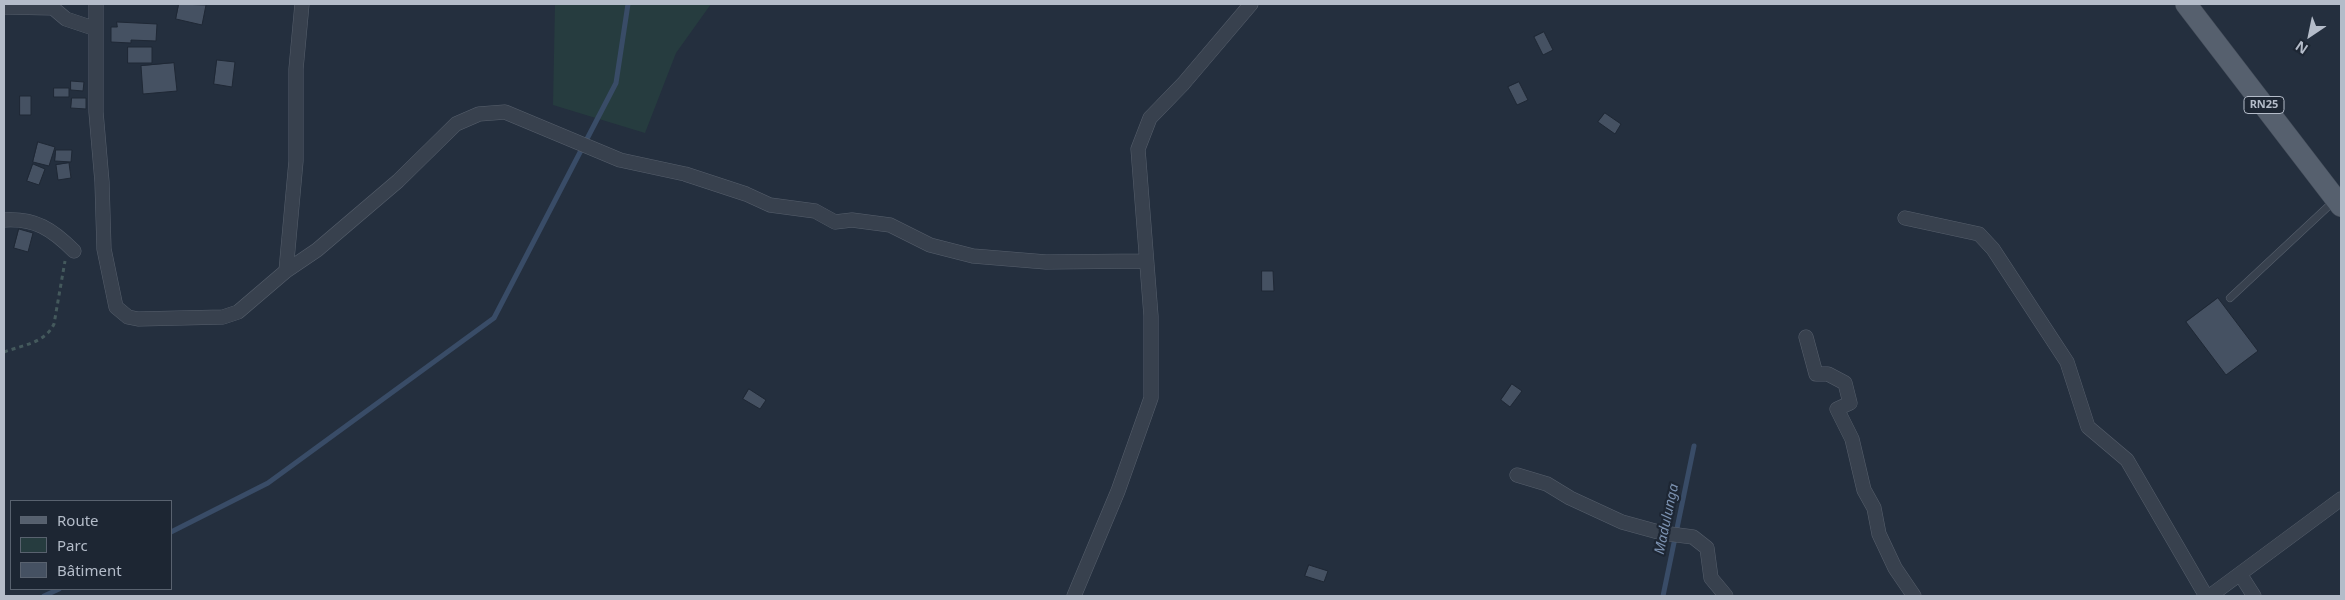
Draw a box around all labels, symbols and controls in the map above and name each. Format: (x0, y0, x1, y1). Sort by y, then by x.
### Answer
north arrow (2285, 10, 2335, 60)
text: N (2291, 37, 2311, 59)
road number: RN25 (2244, 96, 2284, 114)
water label: Madulunga (1651, 482, 1683, 556)
legend (10, 500, 172, 590)
text: Route (57, 510, 99, 530)
text: Parc (57, 535, 88, 555)
text: Bâtiment (57, 560, 122, 580)

